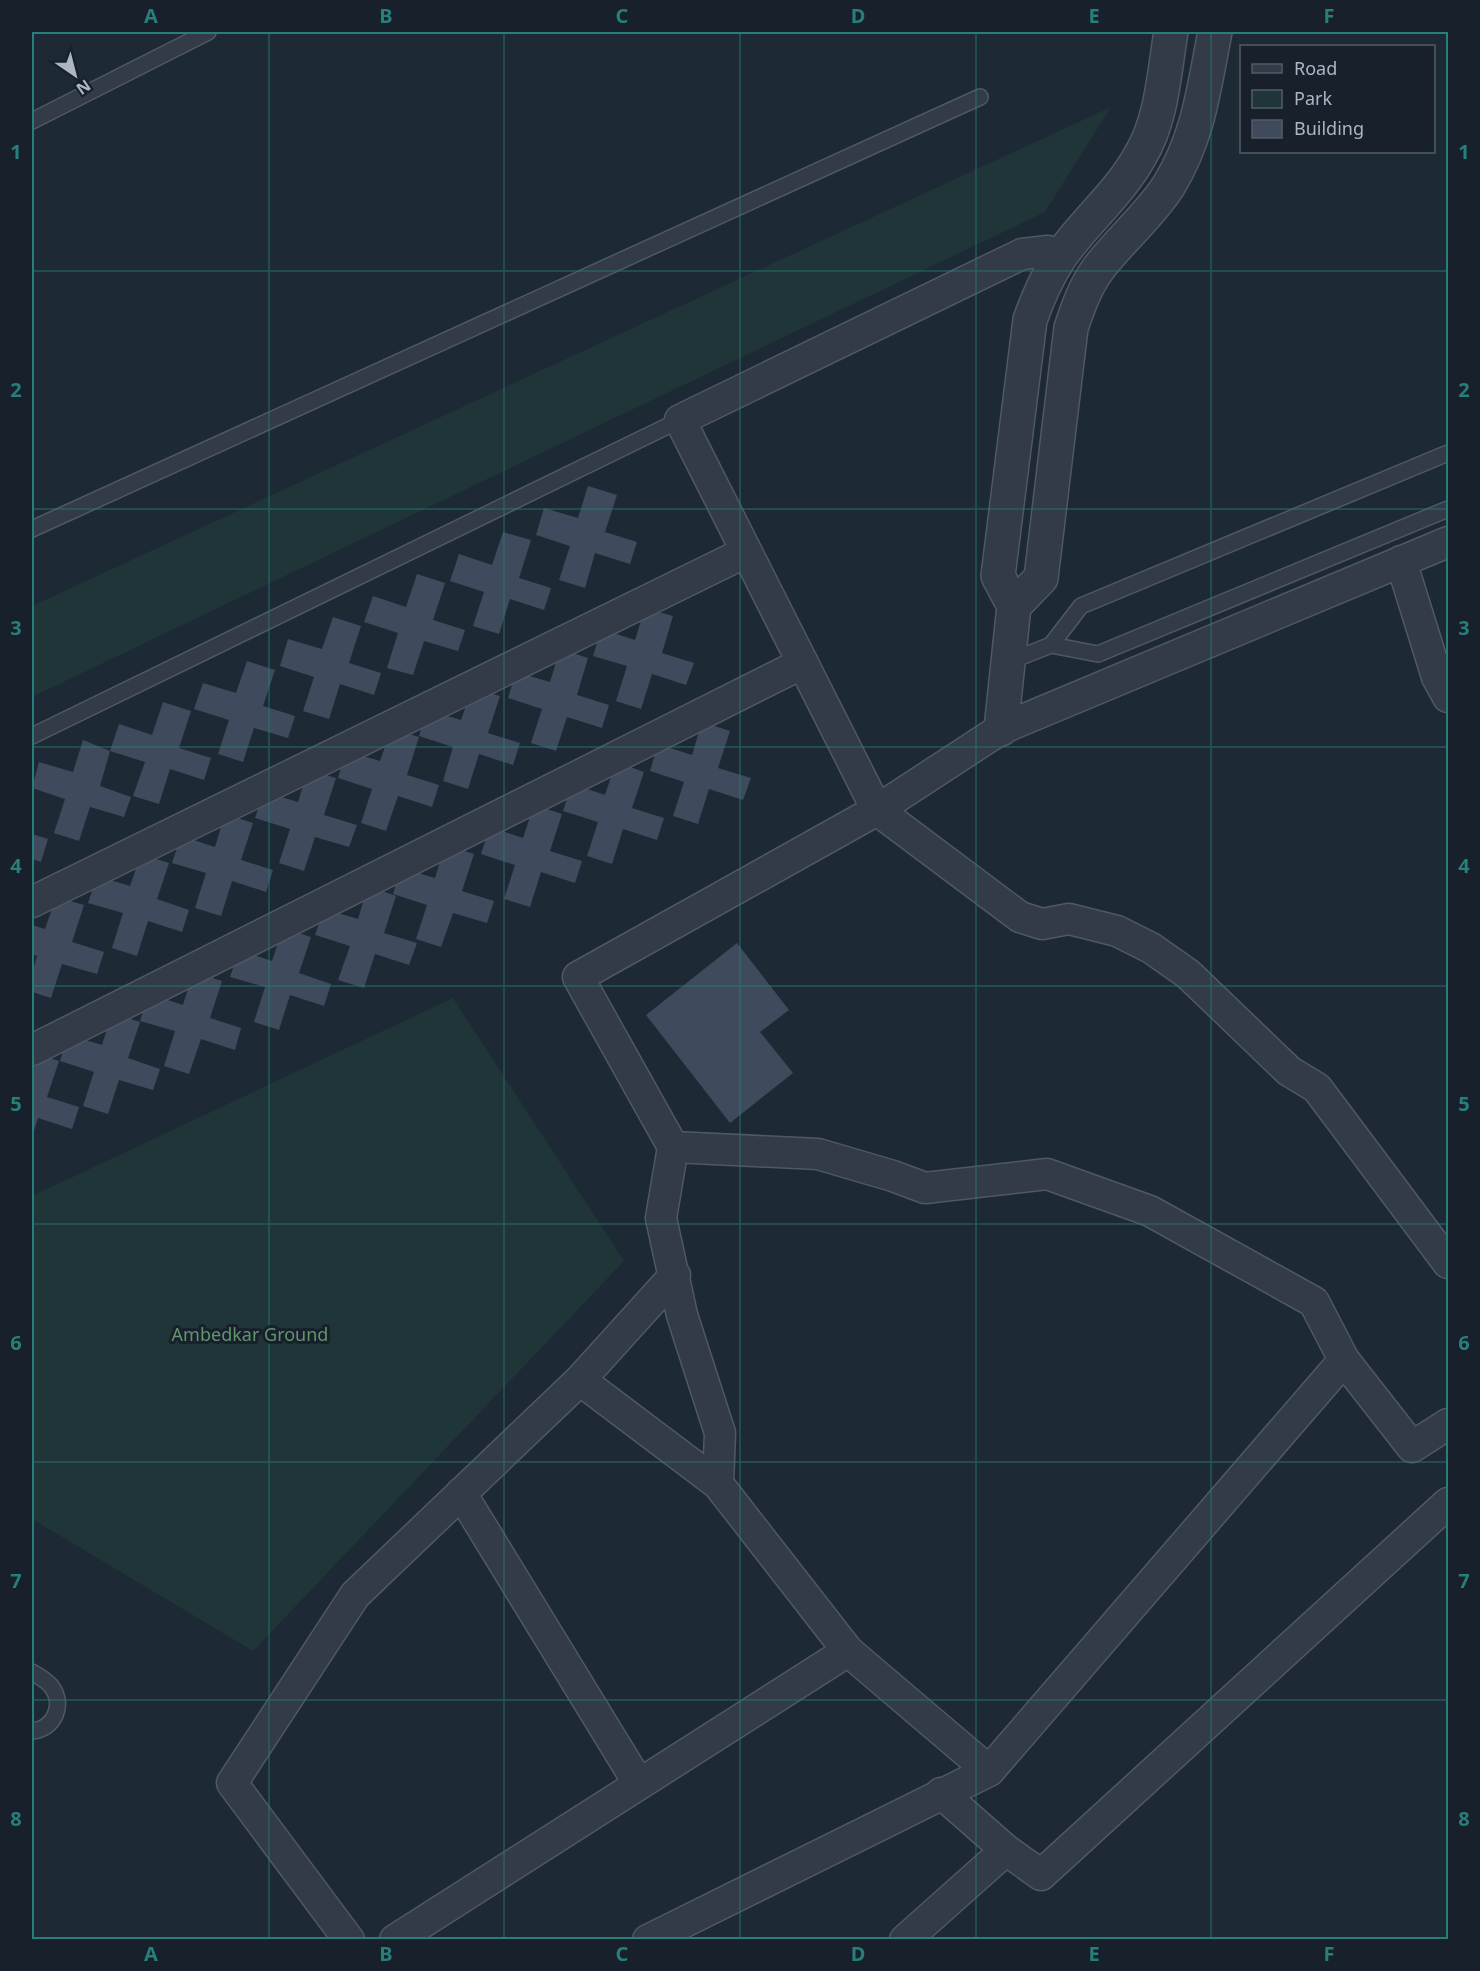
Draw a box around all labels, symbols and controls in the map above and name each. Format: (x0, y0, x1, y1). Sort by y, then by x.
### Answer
text: A (144, 2, 158, 29)
text: B (379, 2, 393, 29)
text: C (616, 2, 629, 29)
text: D (851, 2, 865, 29)
text: E (1088, 2, 1100, 29)
text: F (1324, 2, 1334, 29)
north arrow (45, 45, 105, 105)
legend (1240, 45, 1435, 153)
text: Road (1294, 56, 1337, 80)
text: N (72, 75, 95, 100)
text: Park (1294, 86, 1332, 110)
text: Building (1294, 116, 1364, 140)
text: 1 (10, 138, 22, 165)
text: 1 (1458, 138, 1470, 165)
text: 2 (10, 376, 22, 403)
text: 2 (1458, 376, 1470, 403)
text: 3 (10, 614, 22, 641)
text: 3 (1458, 614, 1470, 641)
text: 4 (10, 852, 22, 879)
text: 4 (1458, 852, 1470, 879)
text: 5 (10, 1090, 22, 1117)
text: 5 (1458, 1090, 1470, 1117)
park label: Ambedkar Ground (172, 1322, 328, 1346)
text: 6 (10, 1329, 22, 1356)
text: 6 (1458, 1329, 1470, 1356)
text: 7 (10, 1567, 22, 1594)
text: 7 (1458, 1567, 1470, 1594)
text: 8 (10, 1805, 22, 1832)
text: 8 (1458, 1805, 1470, 1832)
text: A (144, 1940, 158, 1967)
text: B (379, 1940, 393, 1967)
text: C (616, 1940, 629, 1967)
text: D (851, 1940, 865, 1967)
text: E (1088, 1940, 1100, 1967)
text: F (1324, 1940, 1334, 1967)

